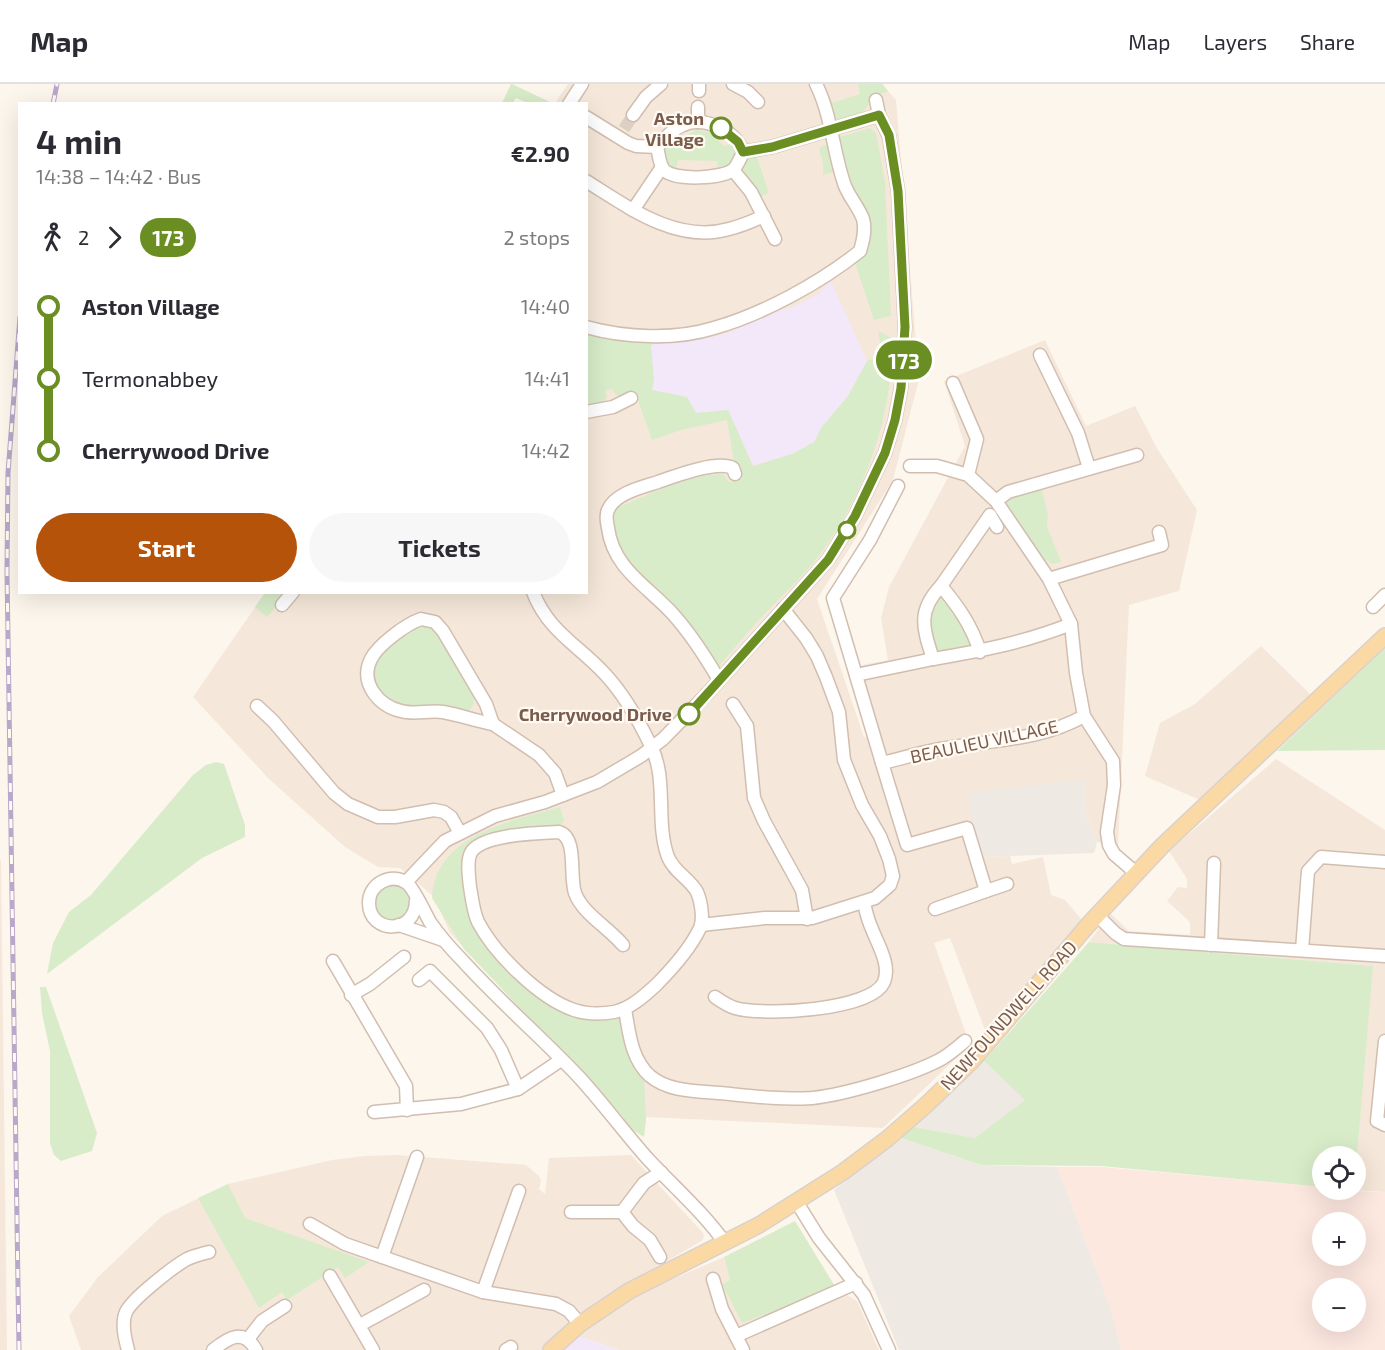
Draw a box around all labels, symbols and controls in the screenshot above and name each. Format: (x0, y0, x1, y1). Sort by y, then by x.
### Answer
text: Map (30, 24, 88, 58)
text: Map (1128, 29, 1170, 54)
text: Layers (1203, 29, 1267, 54)
text: Share (1300, 29, 1355, 54)
place label: Aston Village (645, 107, 704, 150)
marker: Aston Village (710, 117, 732, 139)
text: 4 min (36, 121, 122, 161)
text: €2.90 (511, 140, 570, 166)
text: 14:38 – 14:42 · Bus (36, 164, 201, 188)
icon: walk (36, 221, 69, 254)
icon: forward (98, 221, 131, 254)
text: 2 (78, 225, 89, 249)
text: 173 (152, 225, 184, 250)
text: 2 stops (503, 225, 570, 249)
text: Aston Village (82, 293, 220, 319)
text: 14:40 (521, 294, 570, 318)
line badge: 173 (870, 340, 938, 380)
text: 173 (888, 348, 920, 373)
text: Termonabbey (82, 365, 218, 391)
text: 14:41 (525, 366, 570, 390)
text: Cherrywood Drive (82, 437, 269, 463)
text: 14:42 (521, 438, 570, 462)
button: Start (36, 513, 297, 582)
button: Tickets (309, 513, 570, 582)
unlabelled marker (838, 521, 856, 539)
place label: Cherrywood Drive (519, 703, 672, 725)
marker: Cherrywood Drive (678, 703, 700, 725)
street label: BEAULIEU VILLAGE (908, 715, 1060, 767)
street label: NEWFOUNDWELL ROAD (935, 936, 1081, 1094)
map controls (1312, 1146, 1366, 1332)
button: locate (1312, 1146, 1366, 1200)
button: + (1312, 1212, 1366, 1266)
button: − (1312, 1278, 1366, 1332)

